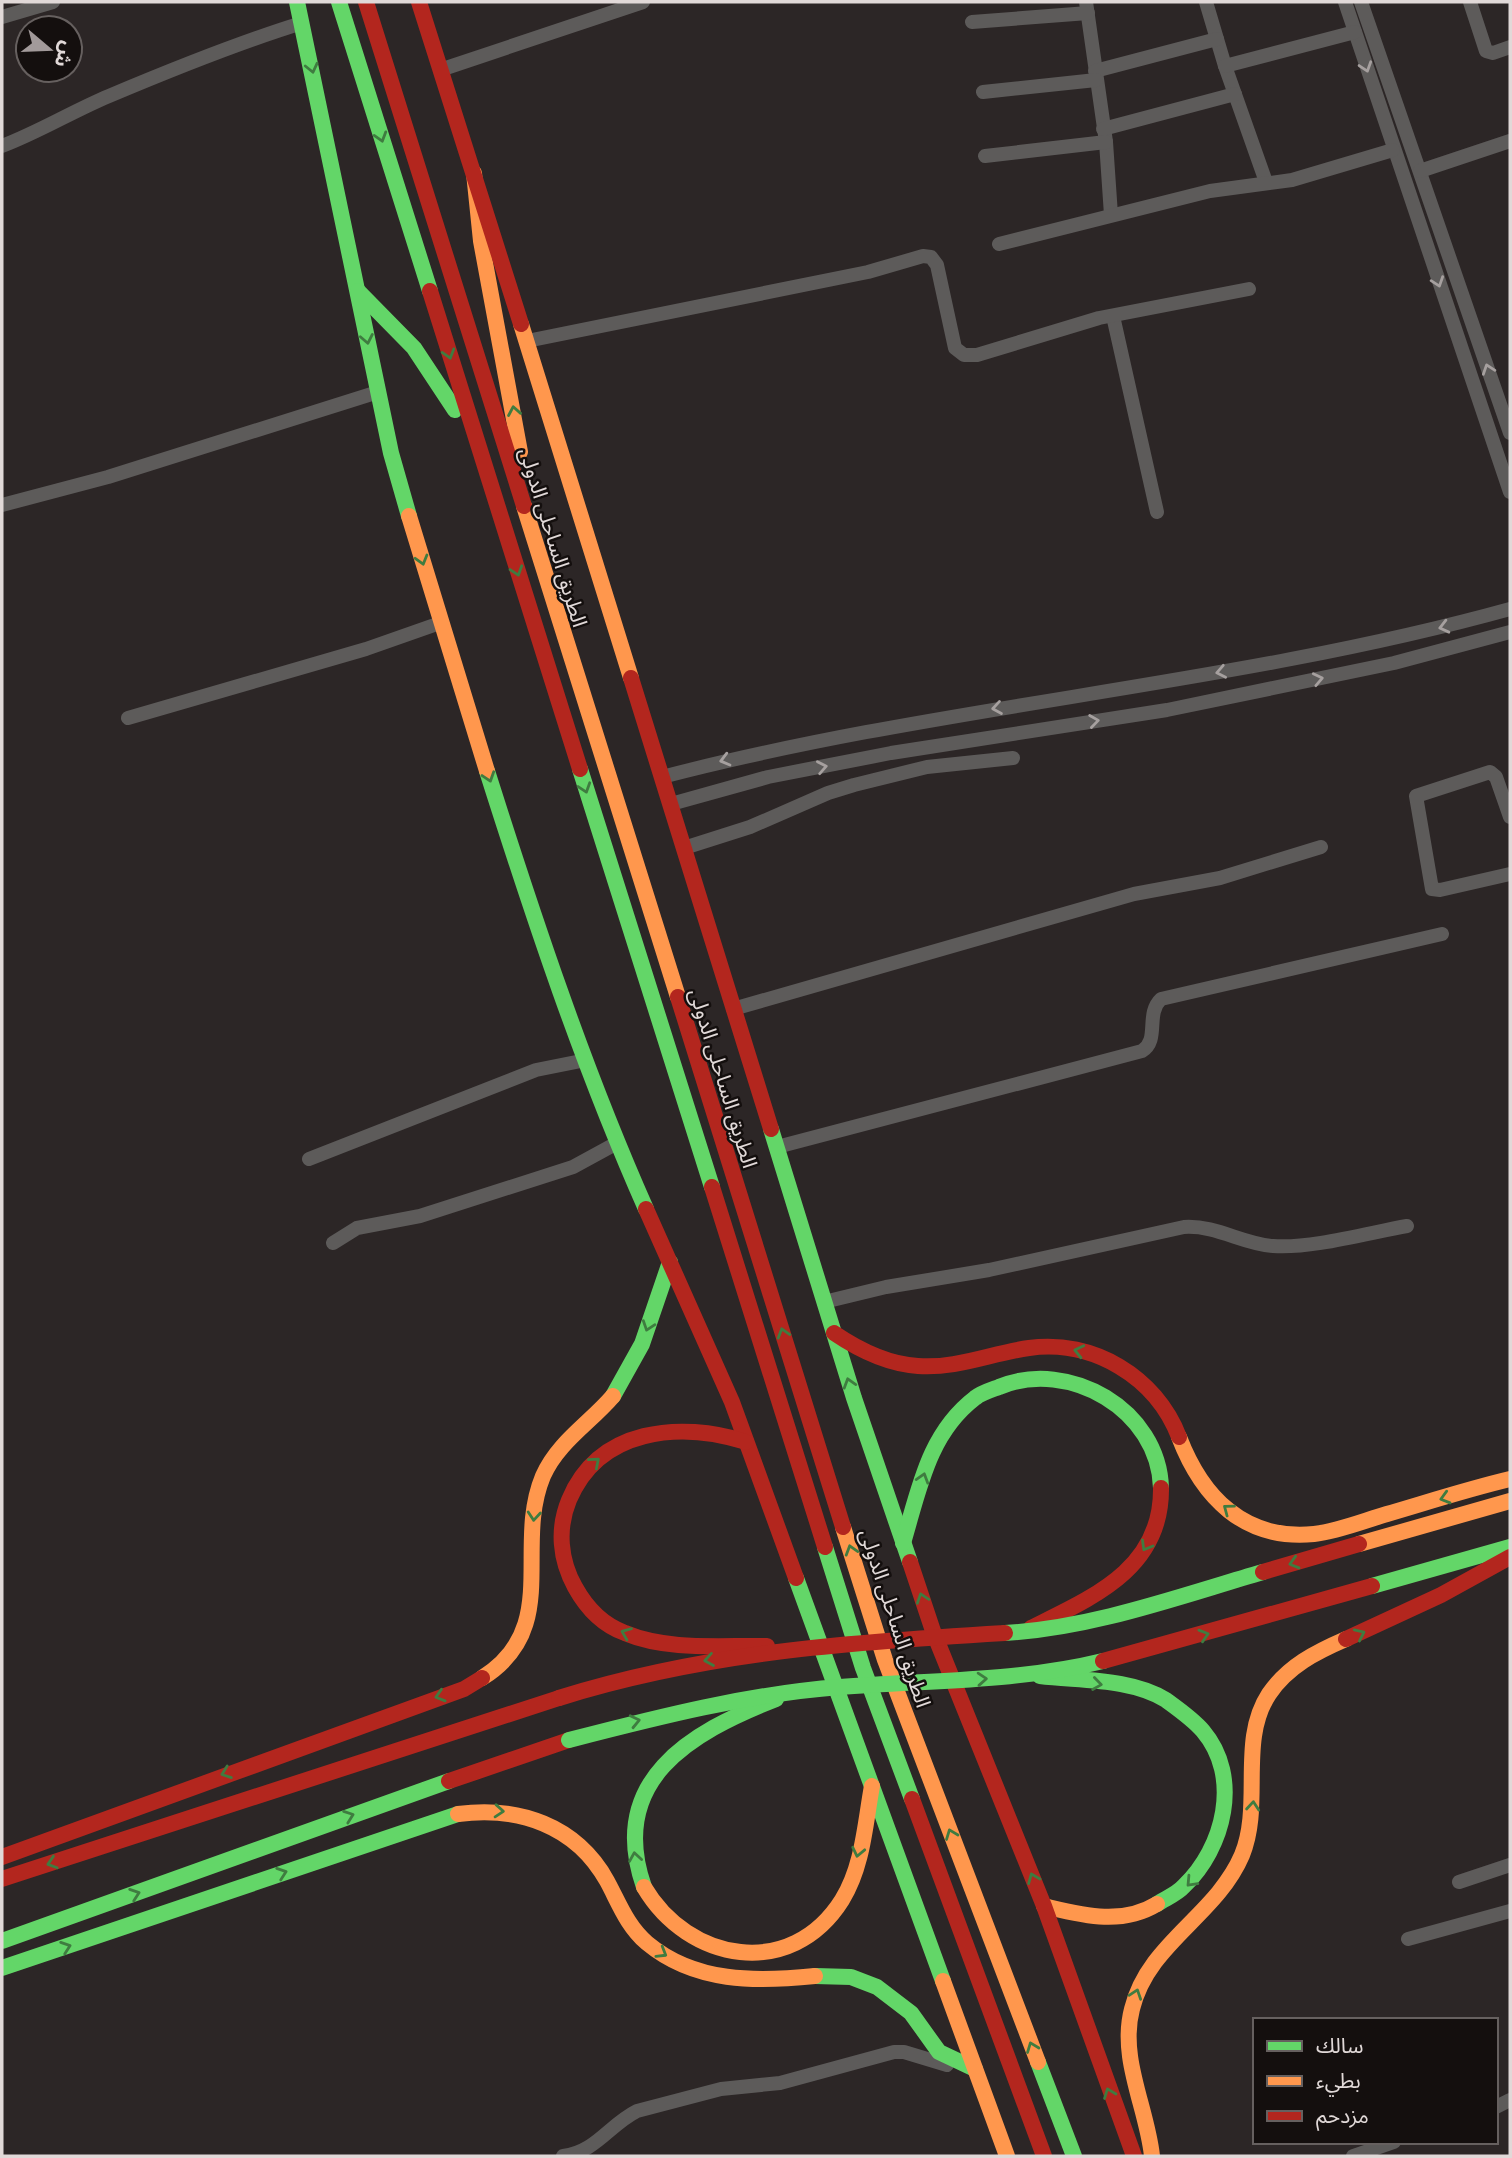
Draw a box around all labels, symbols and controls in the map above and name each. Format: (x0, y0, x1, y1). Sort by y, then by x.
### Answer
north arrow (14, 14, 84, 84)
text: ش (50, 39, 80, 70)
one-way arrow (1358, 60, 1372, 72)
one-way arrow (304, 62, 318, 74)
one-way arrow (373, 131, 388, 143)
one-way arrow (1430, 276, 1444, 288)
one-way arrow (359, 333, 374, 345)
one-way arrow (440, 348, 455, 360)
one-way arrow (1482, 363, 1496, 375)
one-way arrow (507, 405, 522, 417)
street label: الطريق الساحلى الدولى (513, 444, 593, 630)
one-way arrow (413, 554, 428, 566)
one-way arrow (508, 565, 523, 577)
one-way arrow (1438, 619, 1450, 633)
one-way arrow (1215, 663, 1227, 678)
one-way arrow (1312, 672, 1324, 687)
one-way arrow (991, 700, 1003, 715)
one-way arrow (1088, 713, 1100, 728)
one-way arrow (719, 752, 731, 766)
one-way arrow (816, 760, 828, 775)
one-way arrow (481, 770, 495, 783)
one-way arrow (577, 782, 591, 794)
street label: الطريق الساحلى الدولى (683, 985, 763, 1171)
one-way arrow (642, 1320, 656, 1332)
one-way arrow (777, 1328, 791, 1340)
one-way arrow (1073, 1344, 1085, 1359)
one-way arrow (843, 1377, 858, 1389)
one-way arrow (587, 1457, 600, 1470)
one-way arrow (914, 1472, 929, 1484)
one-way arrow (1439, 1490, 1451, 1504)
one-way arrow (1223, 1505, 1235, 1518)
one-way arrow (527, 1511, 542, 1522)
street label: الطريق الساحلى الدولى (854, 1526, 936, 1711)
one-way arrow (1142, 1538, 1155, 1551)
one-way arrow (845, 1545, 859, 1557)
one-way arrow (1288, 1554, 1300, 1569)
one-way arrow (916, 1593, 930, 1605)
one-way arrow (621, 1627, 633, 1641)
one-way arrow (1198, 1628, 1210, 1643)
one-way arrow (1352, 1628, 1365, 1642)
one-way arrow (703, 1652, 715, 1667)
one-way arrow (976, 1672, 987, 1687)
one-way arrow (1091, 1676, 1103, 1691)
one-way arrow (435, 1688, 447, 1703)
one-way arrow (629, 1715, 641, 1730)
one-way arrow (221, 1765, 233, 1779)
one-way arrow (1245, 1801, 1260, 1812)
one-way arrow (494, 1803, 505, 1818)
one-way arrow (342, 1810, 354, 1824)
one-way arrow (946, 1829, 960, 1841)
one-way arrow (852, 1846, 867, 1858)
one-way arrow (628, 1851, 643, 1863)
one-way arrow (46, 1855, 58, 1869)
one-way arrow (275, 1867, 287, 1881)
one-way arrow (1027, 1873, 1041, 1885)
one-way arrow (1187, 1874, 1199, 1887)
one-way arrow (129, 1888, 141, 1902)
one-way arrow (60, 1941, 72, 1955)
one-way arrow (655, 1944, 668, 1957)
one-way arrow (1128, 1989, 1142, 2001)
legend (1253, 2018, 1498, 2144)
text: سالك (1316, 2033, 1363, 2057)
one-way arrow (1027, 2041, 1041, 2053)
text: بطيء (1316, 2068, 1361, 2097)
one-way arrow (1104, 2087, 1118, 2099)
text: مزدحم (1316, 2103, 1369, 2131)

